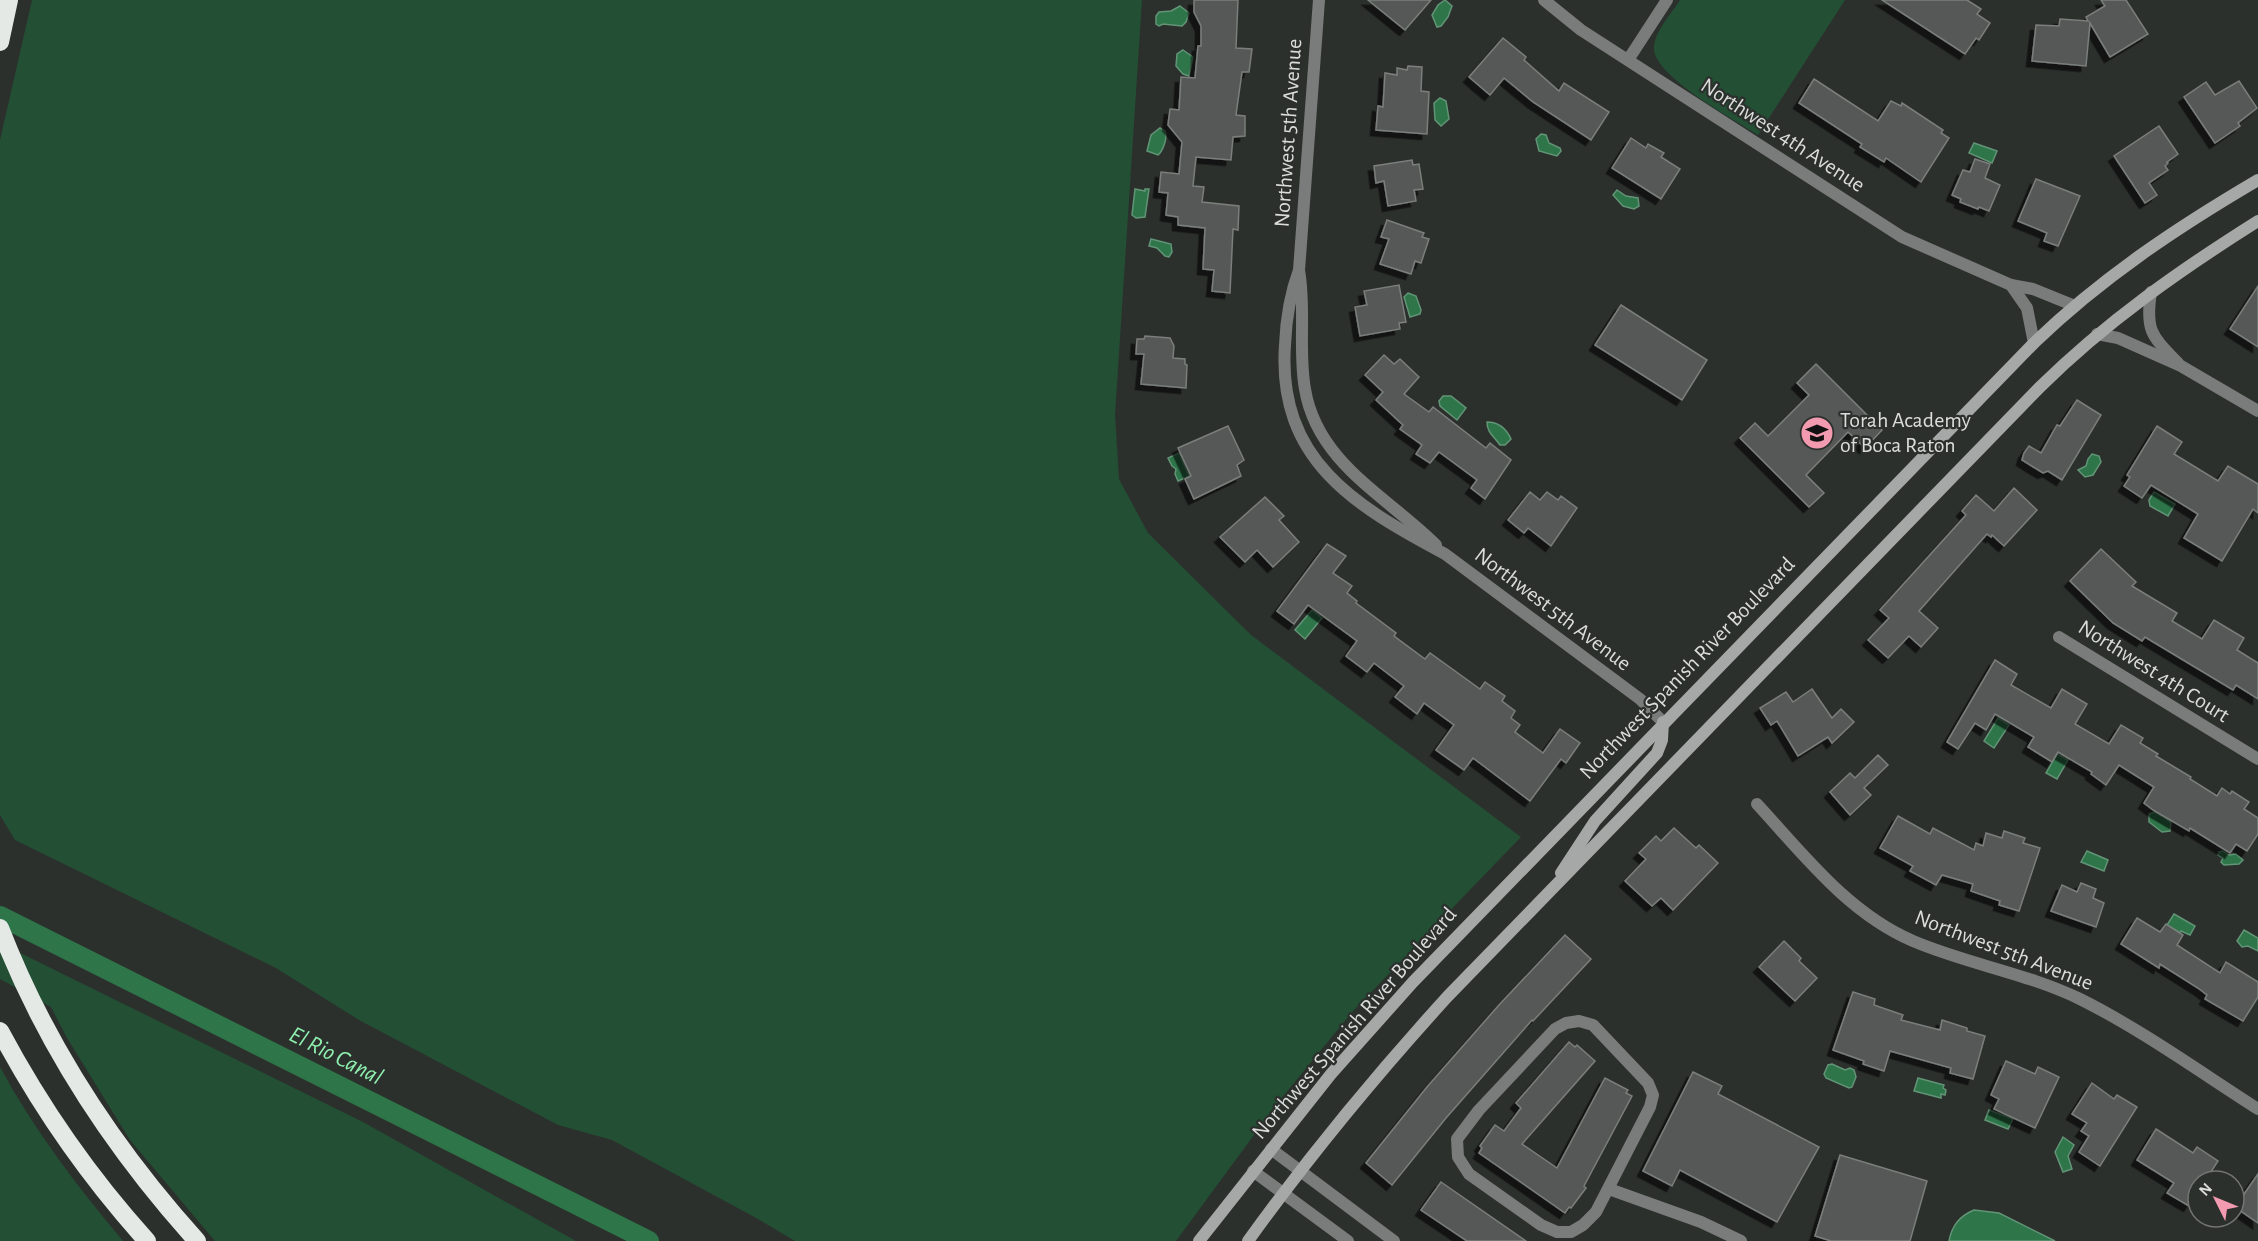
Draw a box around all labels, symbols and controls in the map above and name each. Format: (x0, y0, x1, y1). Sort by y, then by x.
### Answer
street label: Northwest 5th Avenue (1270, 38, 1306, 228)
street label: Northwest 4th Avenue (1697, 74, 1869, 196)
place label: Torah Academy of Boca Raton (1840, 409, 1971, 456)
school or university icon: Torah Academy of Boca Raton (1799, 415, 1835, 451)
street label: Northwest 5th Avenue (1471, 543, 1635, 675)
street label: Northwest Spanish River Boulevard (1575, 553, 1799, 783)
street label: Northwest 4th Court (2075, 616, 2233, 726)
street label: Northwest Spanish River Boulevard (1248, 903, 1460, 1143)
street label: Northwest 5th Avenue (1912, 906, 2096, 994)
water label: El Rio Canal (285, 1022, 387, 1090)
north arrow (2186, 1169, 2246, 1229)
text: N (2196, 1180, 2215, 1199)

